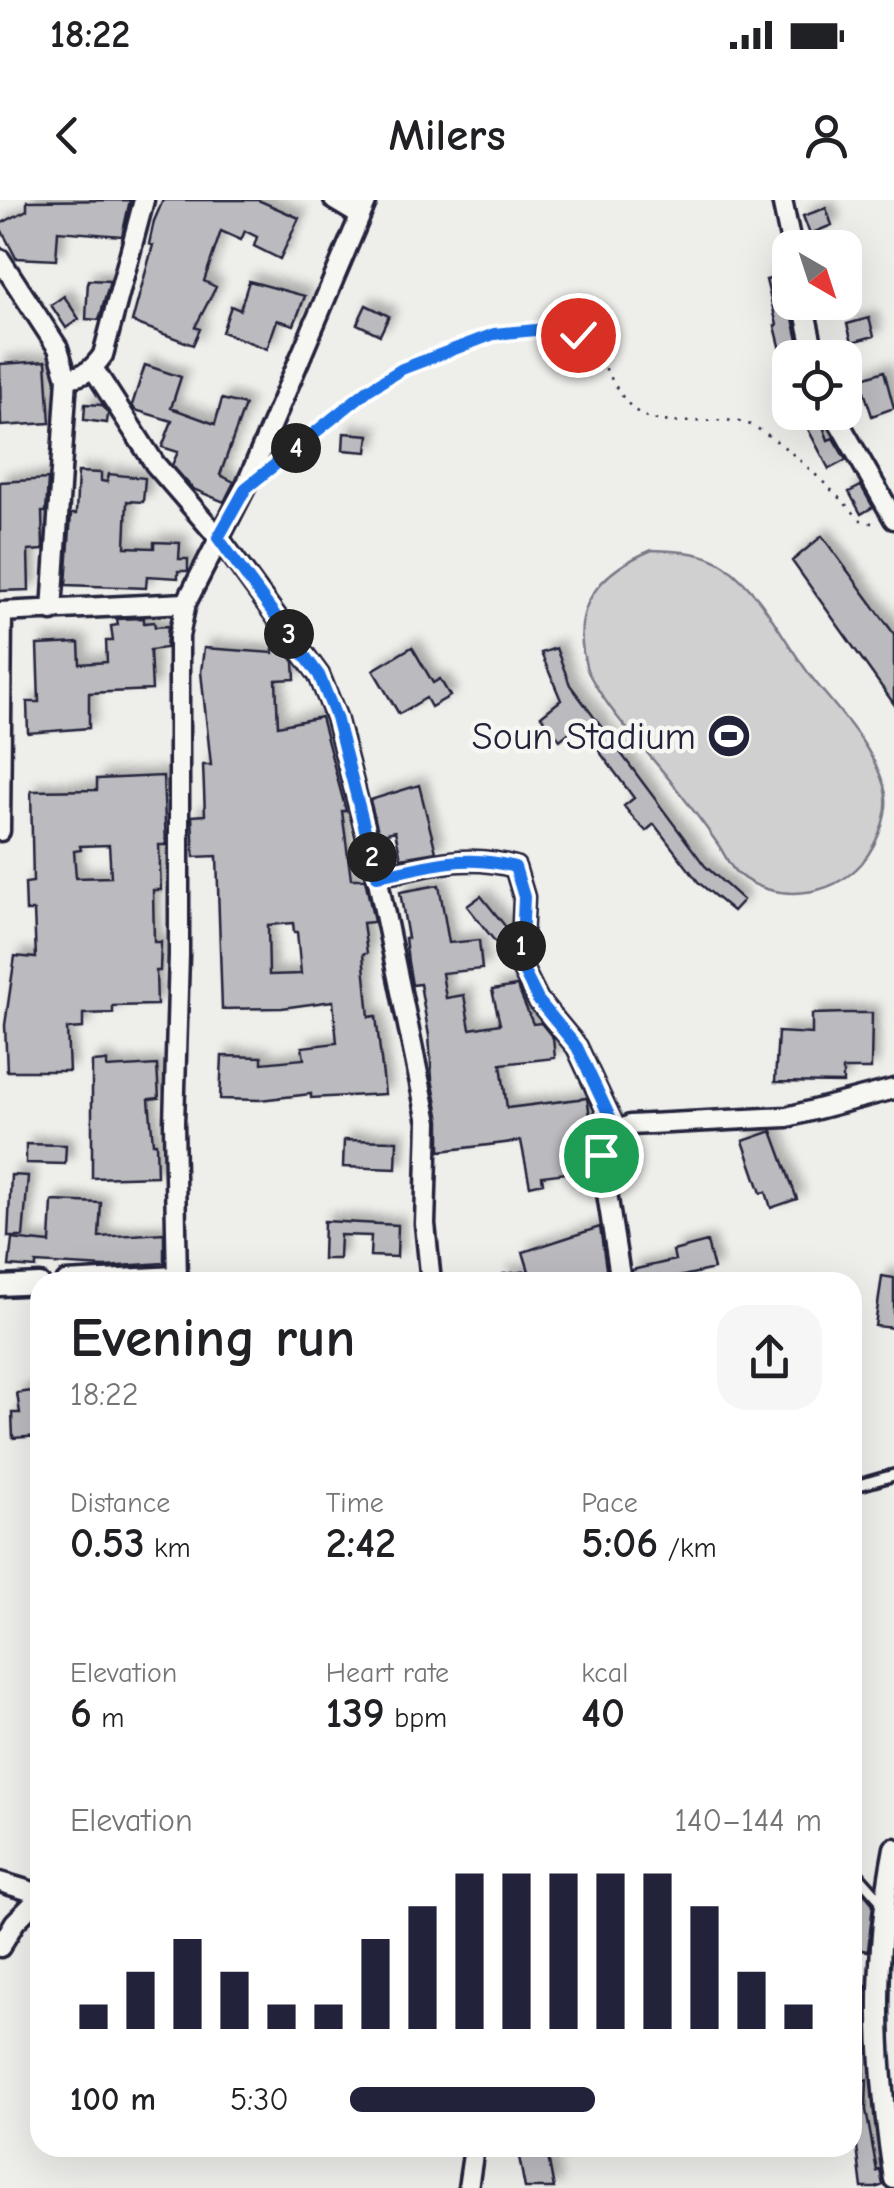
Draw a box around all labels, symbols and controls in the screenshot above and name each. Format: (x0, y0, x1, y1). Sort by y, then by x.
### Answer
text: 18:22 (50, 13, 130, 57)
icon: back (40, 108, 95, 163)
icon: person (799, 108, 854, 163)
text: Milers (388, 109, 506, 161)
north arrow (772, 230, 862, 320)
map controls (772, 230, 862, 430)
pin (536, 293, 621, 378)
icon: check (551, 308, 606, 363)
button: locate (772, 340, 862, 430)
pin: 4 (271, 423, 321, 473)
text: 4 (289, 432, 303, 464)
pin: 3 (264, 609, 314, 659)
text: 3 (282, 618, 296, 650)
sports icon: Soun Stadium (706, 713, 752, 759)
place label: Soun Stadium (472, 715, 696, 759)
pin: 2 (347, 832, 397, 882)
text: 2 (365, 841, 379, 873)
pin: 1 (496, 921, 546, 971)
text: 1 (515, 930, 527, 962)
pin (559, 1113, 644, 1198)
icon: arrive (574, 1128, 629, 1183)
button: share (717, 1305, 822, 1410)
text: Evening run (70, 1306, 355, 1370)
text: 18:22 (70, 1376, 138, 1413)
text: Distance (70, 1487, 170, 1519)
text: Time (326, 1487, 384, 1519)
text: Pace (581, 1487, 638, 1519)
text: 0.53 (70, 1519, 145, 1568)
text: 2:42 (326, 1519, 396, 1568)
text: 5:06 (581, 1519, 658, 1568)
text: km (145, 1532, 191, 1564)
text: /km (658, 1532, 717, 1564)
text: Elevation (70, 1657, 177, 1689)
text: Heart rate (326, 1657, 449, 1689)
text: kcal (581, 1657, 628, 1689)
text: 6 (70, 1689, 92, 1738)
text: 139 (326, 1689, 385, 1738)
text: 40 (581, 1689, 625, 1738)
text: m (92, 1702, 124, 1734)
text: bpm (385, 1702, 447, 1734)
text: Elevation (70, 1802, 193, 1839)
text: 140–144 m (674, 1802, 822, 1839)
text: 100 m (70, 2081, 156, 2118)
text: 5:30 (230, 2081, 289, 2118)

